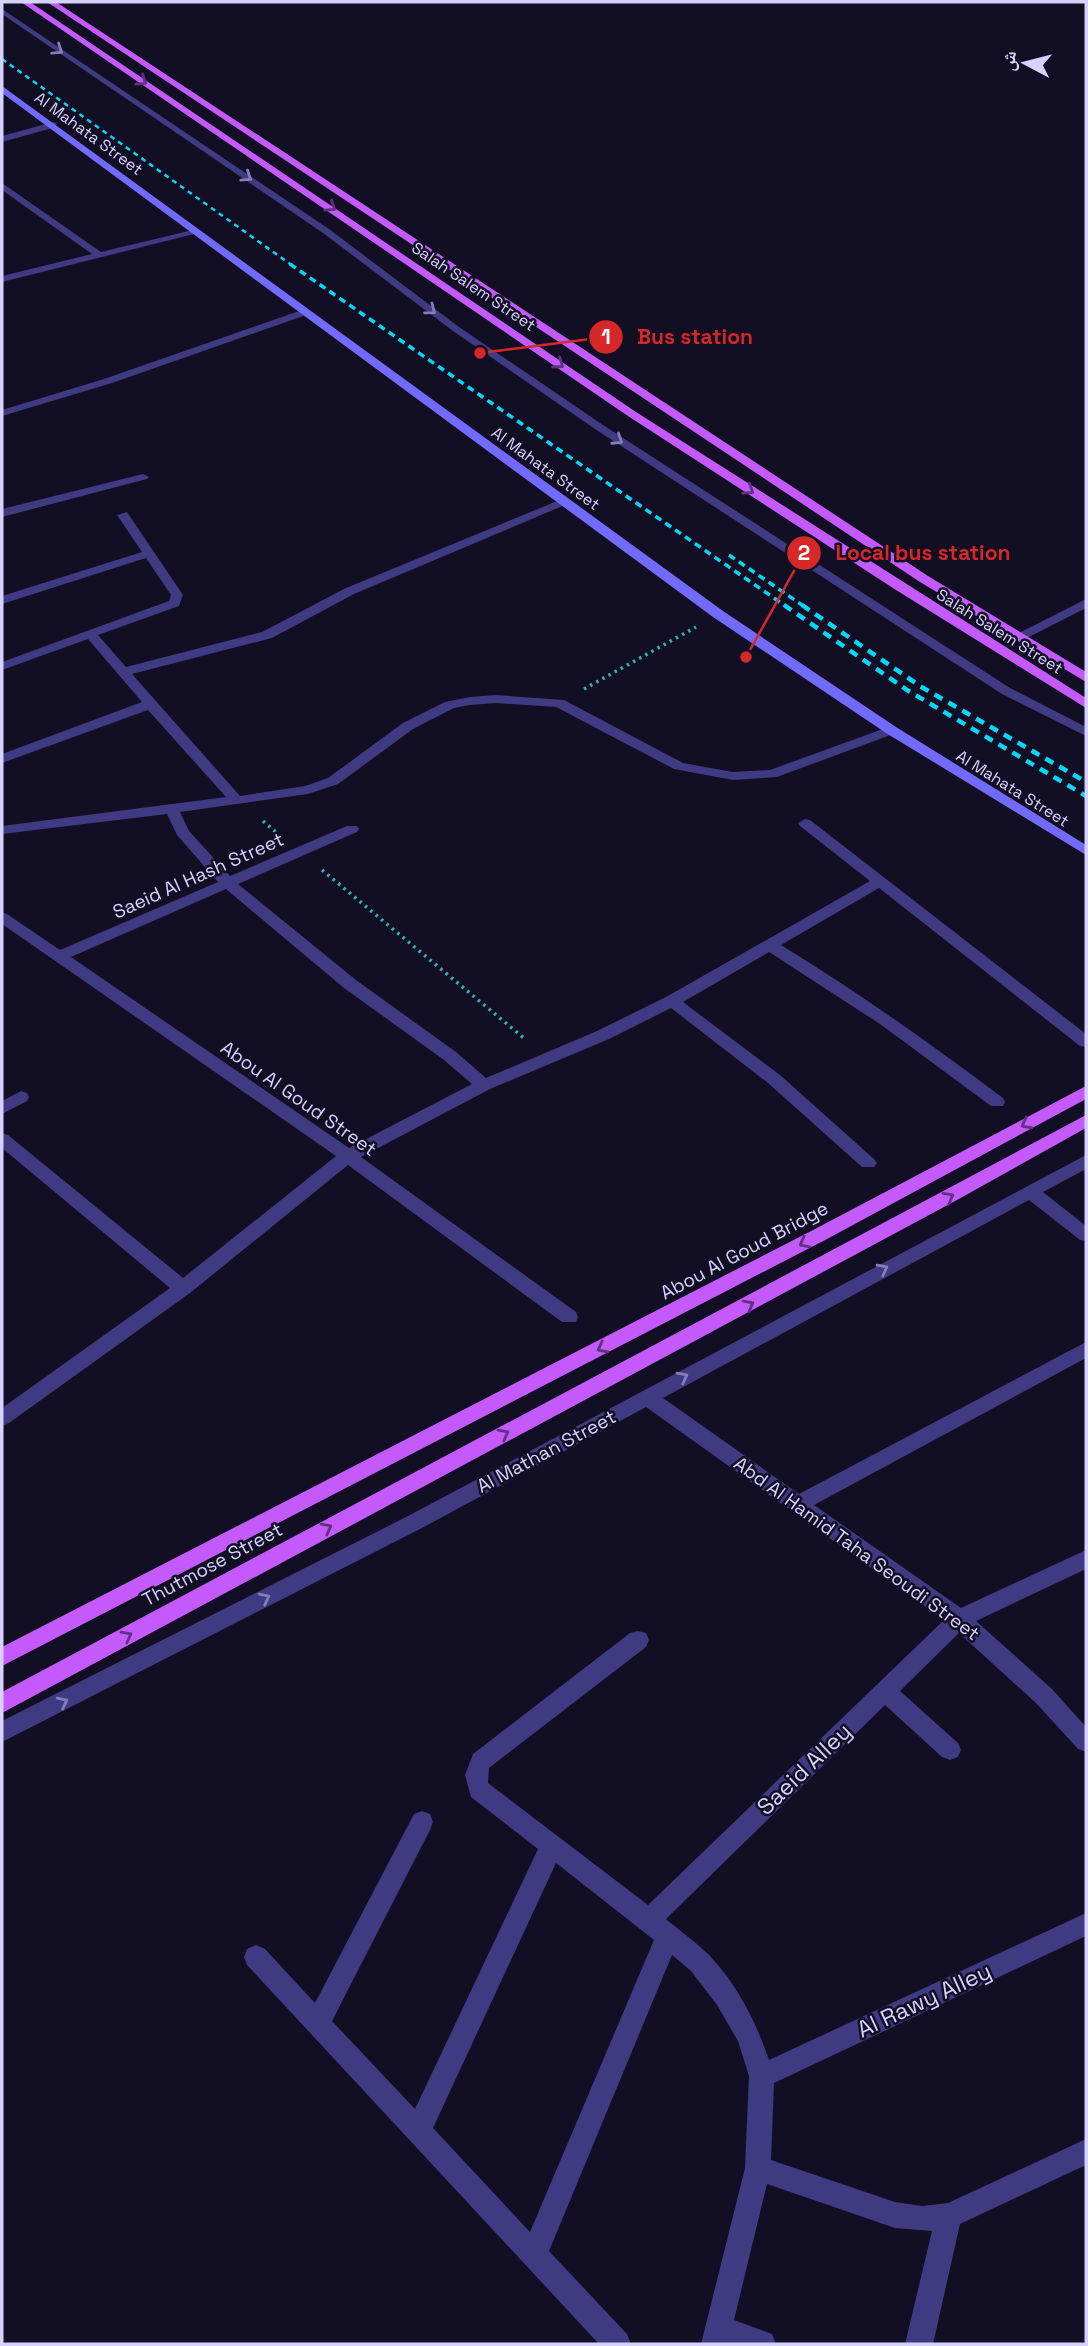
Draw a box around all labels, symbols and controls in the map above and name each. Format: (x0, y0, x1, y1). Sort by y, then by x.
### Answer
north arrow (990, 28, 1060, 98)
one-way arrow (50, 42, 63, 54)
text: ش (995, 49, 1022, 73)
one-way arrow (134, 73, 147, 85)
street label: Al Mahata Street (30, 87, 147, 180)
one-way arrow (239, 169, 252, 182)
one-way arrow (324, 199, 337, 212)
street label: Salah Salem Street (408, 237, 540, 336)
one-way arrow (423, 302, 436, 314)
callout: Bus station (588, 316, 767, 358)
text: 1 (601, 323, 611, 350)
text: Bus station (637, 323, 753, 350)
one-way arrow (552, 356, 565, 369)
street label: Al Mahata Street (487, 422, 604, 515)
one-way arrow (610, 431, 623, 444)
one-way arrow (741, 481, 754, 494)
callout: Local bus station (787, 532, 1025, 574)
text: 2 (798, 539, 810, 566)
text: Local bus station (836, 539, 1010, 566)
street label: Salah Salem Street (933, 584, 1067, 679)
street label: Al Mahata Street (952, 745, 1073, 832)
street label: Saeid Al Hash Street (109, 827, 288, 924)
street label: Abou Al Goud Street (216, 1035, 382, 1162)
one-way arrow (1021, 1116, 1033, 1129)
one-way arrow (942, 1192, 954, 1205)
street label: Abou Al Goud Bridge (656, 1196, 833, 1305)
one-way arrow (799, 1234, 811, 1248)
one-way arrow (876, 1264, 888, 1277)
one-way arrow (742, 1300, 754, 1314)
one-way arrow (597, 1339, 609, 1353)
one-way arrow (676, 1372, 688, 1385)
street label: Al Mathan Street (472, 1404, 620, 1499)
one-way arrow (497, 1428, 509, 1442)
street label: Abd Al Hamid Taha Seoudi Street (729, 1451, 984, 1646)
street label: Thutmose Street (138, 1517, 287, 1612)
one-way arrow (320, 1523, 332, 1536)
one-way arrow (258, 1593, 270, 1607)
one-way arrow (119, 1630, 132, 1644)
one-way arrow (56, 1696, 68, 1710)
street label: Saeid Alley (750, 1716, 858, 1822)
street label: Al Rawy Alley (852, 1956, 996, 2044)

